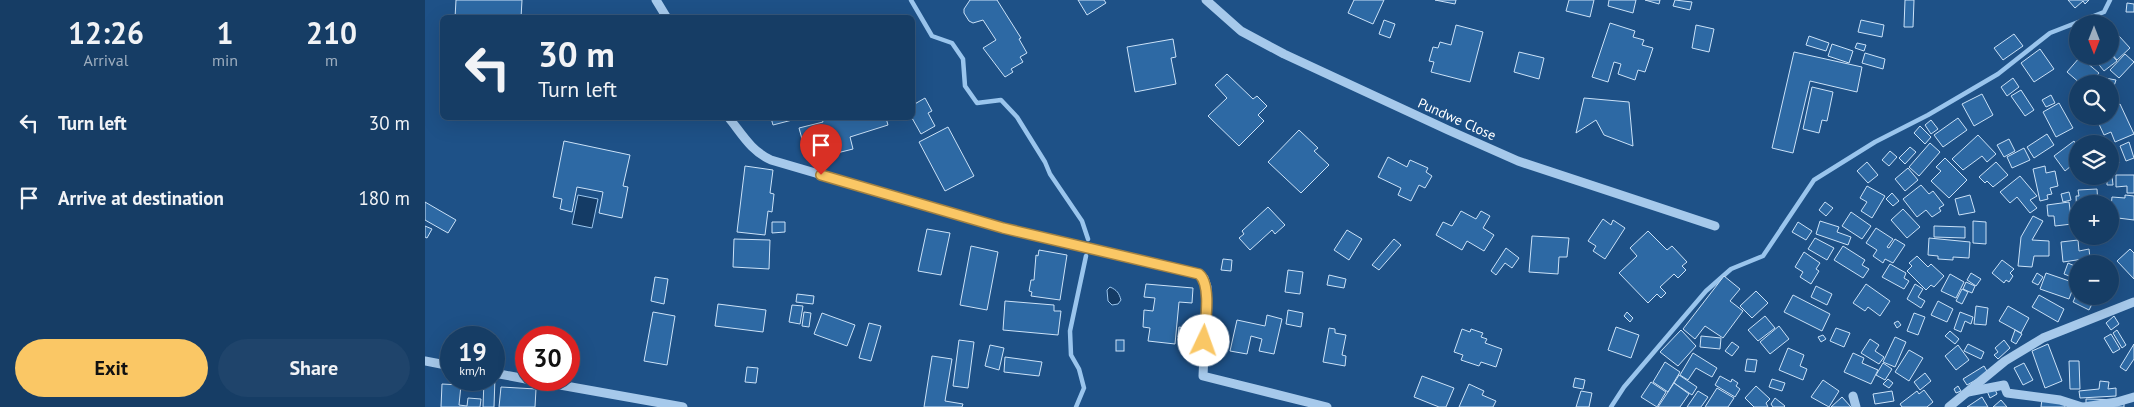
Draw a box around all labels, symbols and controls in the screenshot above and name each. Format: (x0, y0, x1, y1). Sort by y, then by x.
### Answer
text: 12:26 (68, 13, 144, 52)
text: 1 (217, 13, 234, 52)
text: 210 (306, 13, 357, 52)
north arrow (2069, 15, 2119, 65)
map controls (2069, 15, 2119, 305)
text: 30 m (538, 31, 615, 77)
icon: left (455, 35, 520, 100)
text: Arrival (84, 50, 128, 70)
text: min (212, 50, 238, 70)
text: m (325, 50, 338, 70)
text: Turn left (538, 75, 617, 103)
button: search (2069, 75, 2119, 125)
street label: Pundwe Close (1415, 94, 1499, 144)
icon: left (15, 109, 43, 137)
text: Turn left (58, 111, 127, 135)
text: 30 m (369, 111, 410, 135)
pin (800, 124, 842, 175)
icon: arrive (807, 131, 835, 159)
button: layers (2069, 135, 2119, 185)
icon: arrive (15, 184, 43, 212)
text: Arrive at destination (58, 186, 224, 210)
text: 180 m (358, 186, 410, 210)
button: + (2069, 195, 2119, 245)
button: − (2069, 255, 2119, 305)
position arrow (1177, 314, 1229, 366)
speed limit sign: 30 (515, 326, 580, 391)
text: 19 (458, 336, 487, 368)
button: Exit (15, 339, 208, 397)
button: Share (218, 339, 410, 397)
text: km/h (459, 363, 486, 378)

